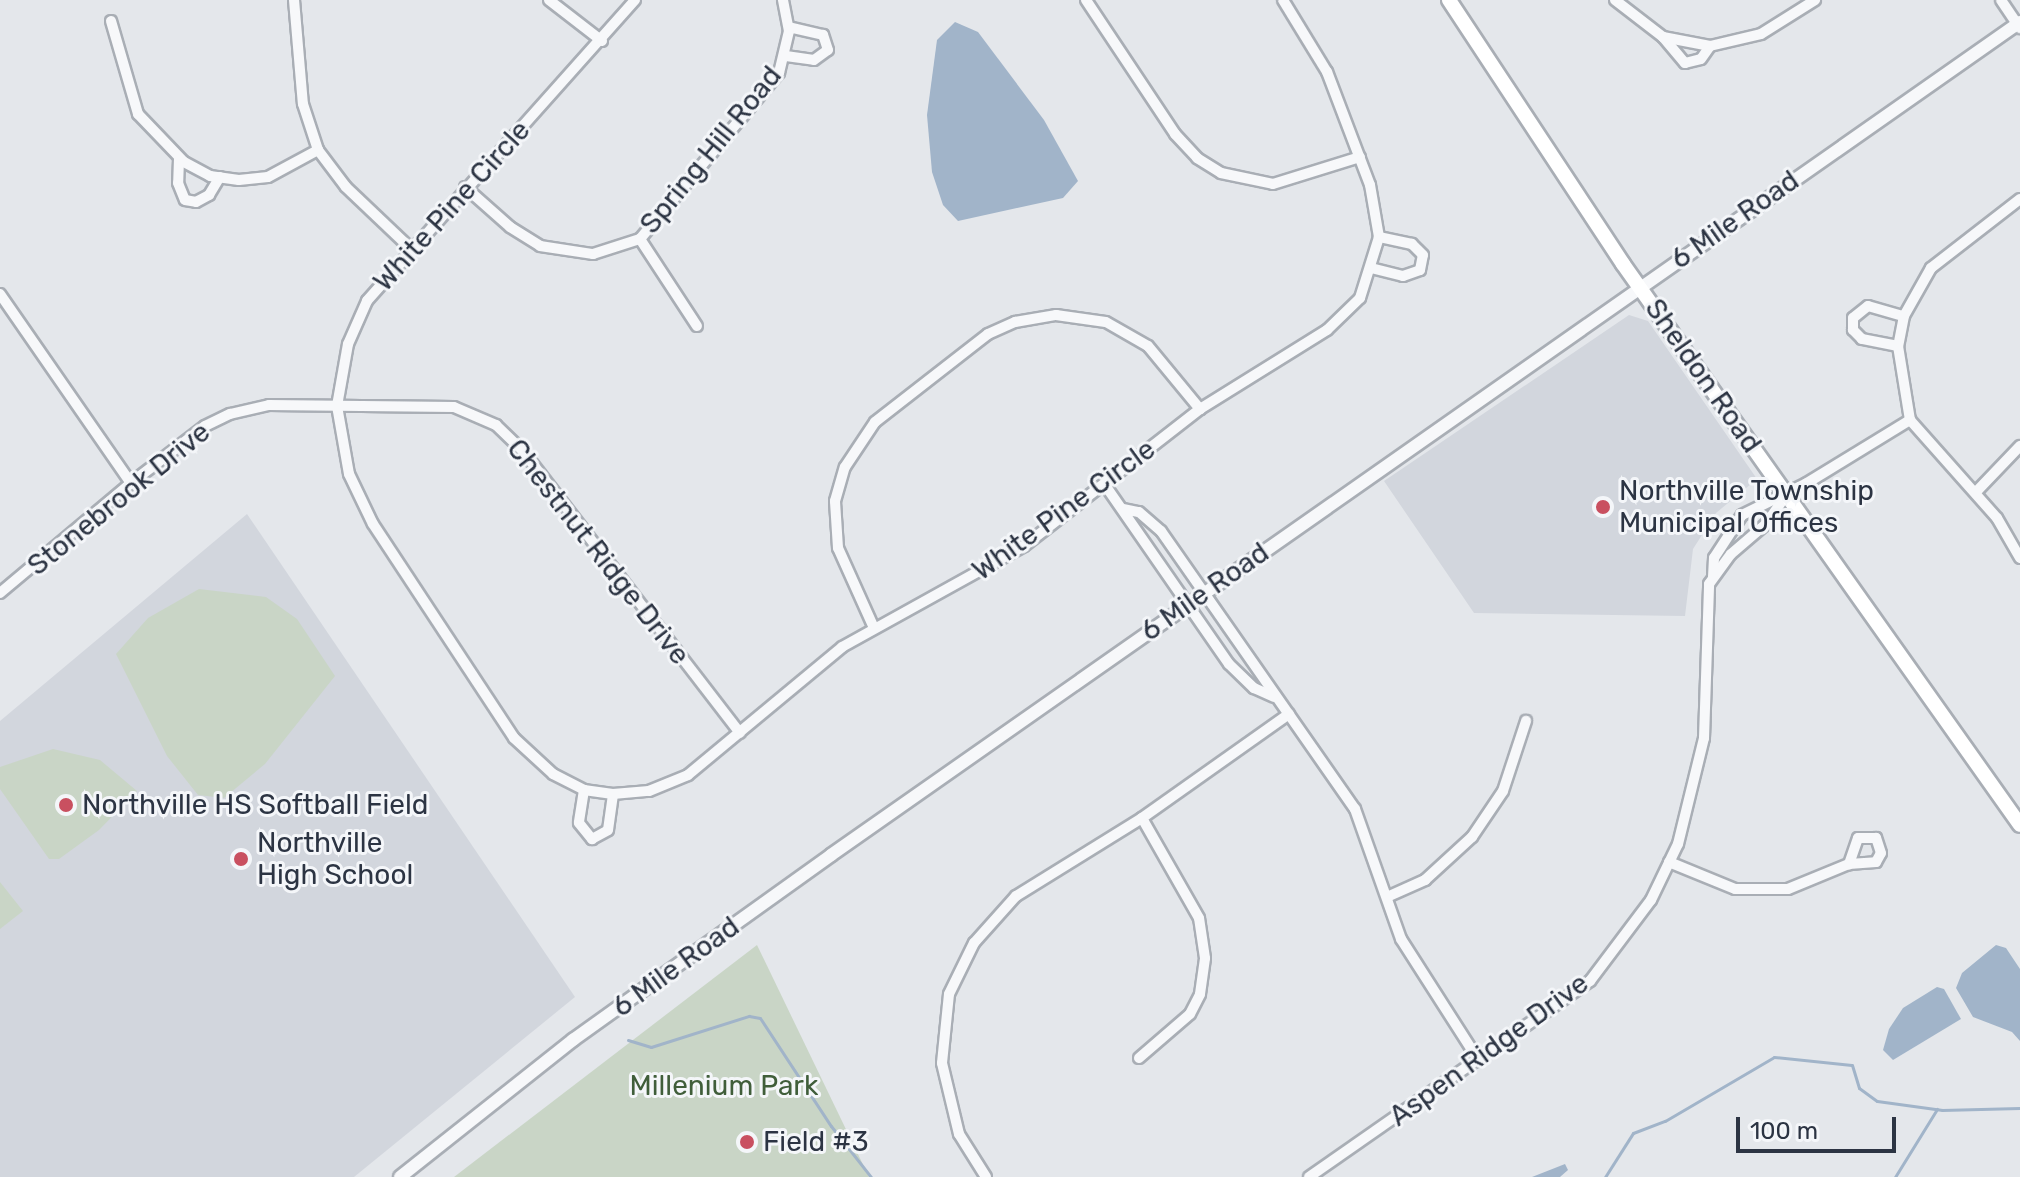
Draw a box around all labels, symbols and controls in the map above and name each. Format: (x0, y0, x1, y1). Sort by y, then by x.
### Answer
street label: Spring Hill Road (633, 60, 789, 240)
street label: White Pine Circle (367, 114, 537, 298)
street label: 6 Mile Road (1665, 164, 1805, 276)
street label: Sheldon Road (1638, 293, 1768, 459)
street label: Stonebrook Drive (21, 415, 217, 583)
street label: White Pine Circle (966, 432, 1162, 588)
street label: Chestnut Ridge Drive (500, 433, 696, 671)
place label: Northville Township Municipal Offices (1619, 474, 1875, 540)
marker: Northville Township Municipal Offices (1594, 498, 1612, 516)
street label: 6 Mile Road (1135, 536, 1275, 648)
place label: Northville HS Softball Field (82, 788, 428, 822)
marker: Northville HS Softball Field (57, 796, 75, 814)
place label: Northville High School (257, 826, 413, 892)
marker: Northville High School (232, 850, 250, 868)
street label: 6 Mile Road (606, 910, 746, 1024)
street label: Aspen Ridge Drive (1383, 967, 1595, 1133)
park label: Millenium Park (630, 1069, 818, 1103)
scale bar (1740, 1101, 1900, 1151)
text: 100 m (1750, 1117, 1818, 1145)
place label: Field #3 (763, 1125, 868, 1159)
marker: Field #3 (738, 1133, 756, 1151)

